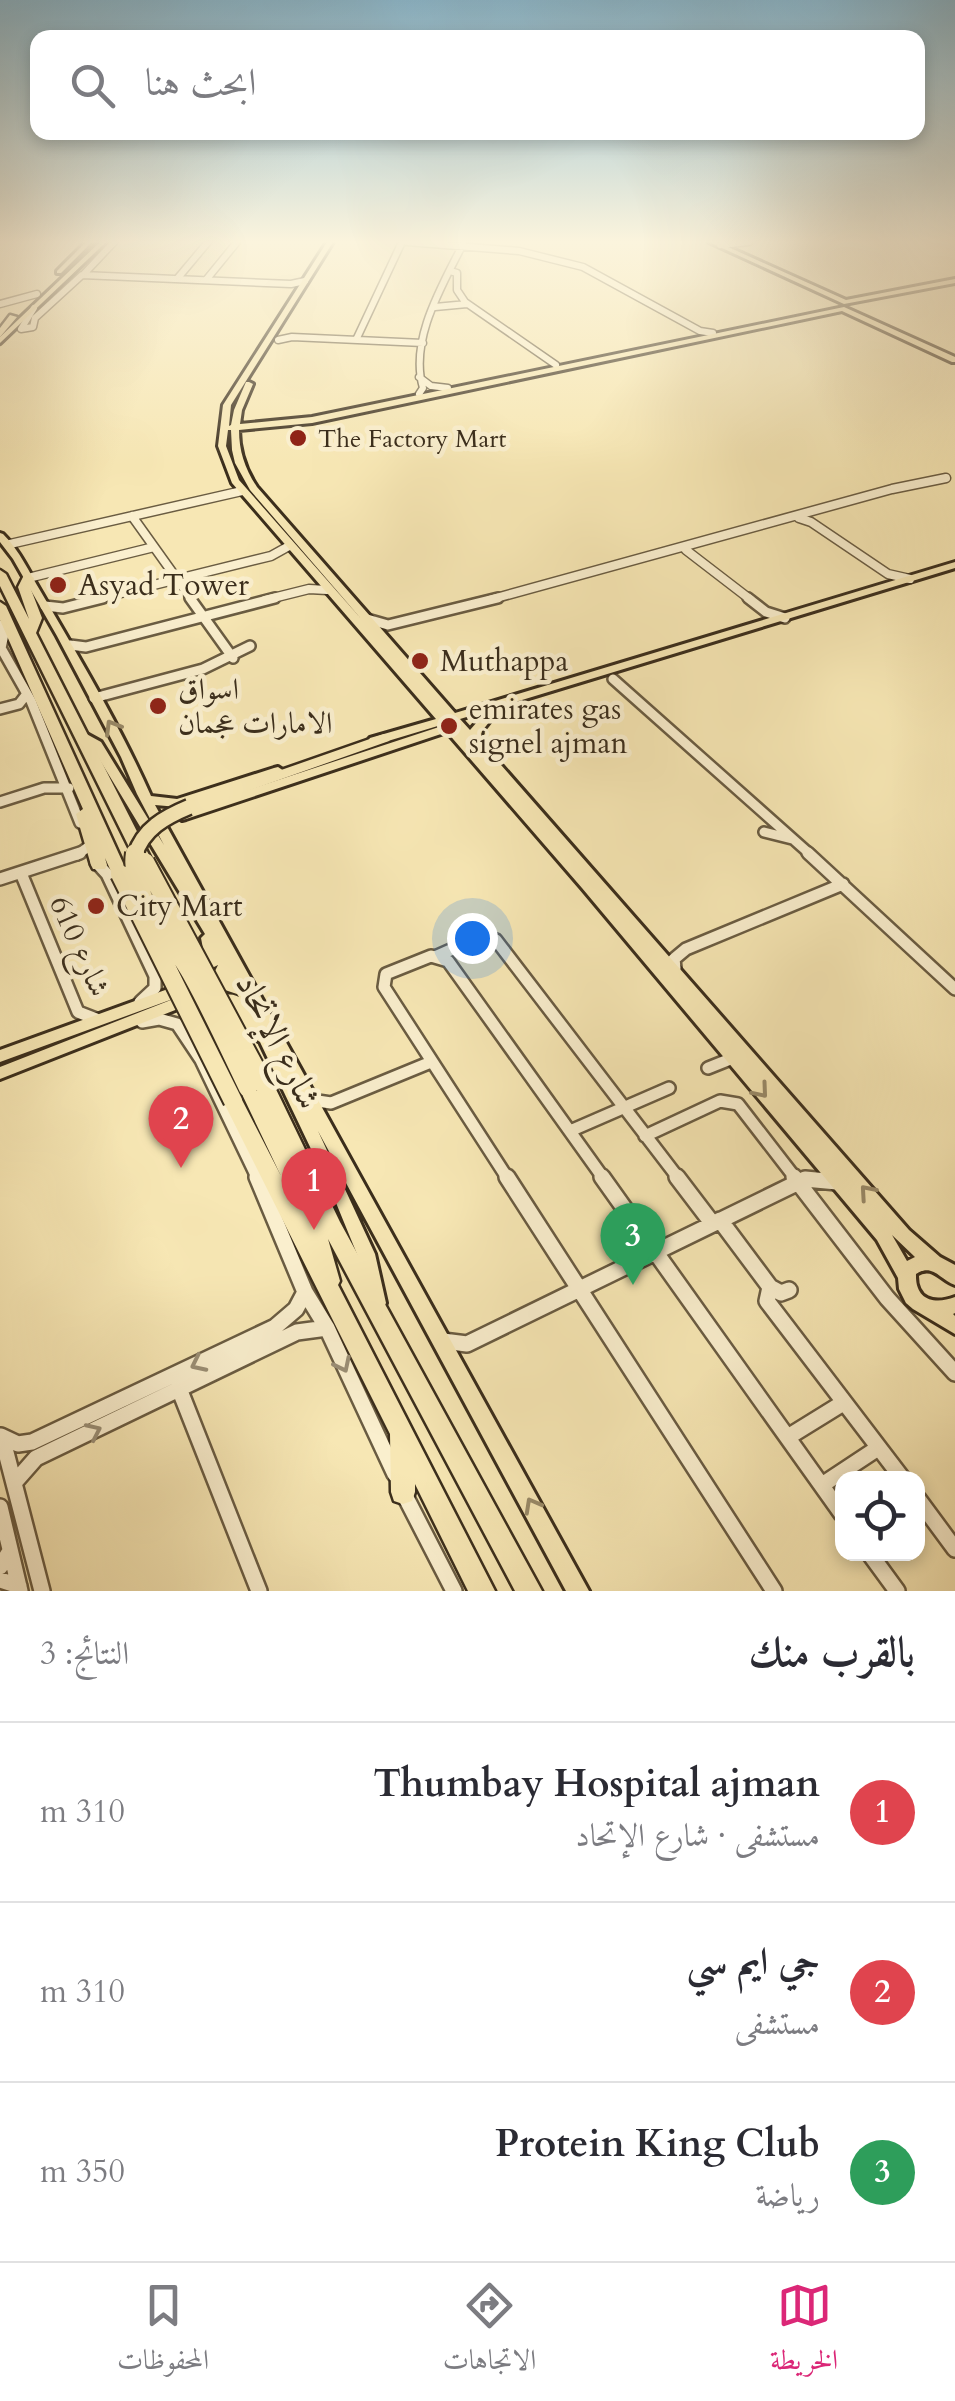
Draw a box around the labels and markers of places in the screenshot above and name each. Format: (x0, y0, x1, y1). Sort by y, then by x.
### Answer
place label: The Factory Mart (318, 422, 506, 456)
marker: The Factory Mart (287, 427, 309, 449)
place label: Asyad Tower (78, 565, 249, 606)
marker: Asyad Tower (47, 574, 69, 596)
place label: Muthappa (440, 641, 569, 682)
marker: Muthappa (409, 650, 431, 672)
place label: اسواق الامارات عجمان (178, 669, 333, 744)
place label: emirates gas signel ajman (469, 689, 627, 764)
marker: اسواق الامارات عجمان (147, 695, 169, 717)
marker: emirates gas signel ajman (438, 715, 460, 737)
place label: City Mart (116, 886, 243, 927)
marker: City Mart (85, 895, 107, 917)
pin: 2 (148, 1086, 214, 1168)
pin: 1 (282, 1148, 346, 1230)
pin: 3 (600, 1202, 666, 1285)

